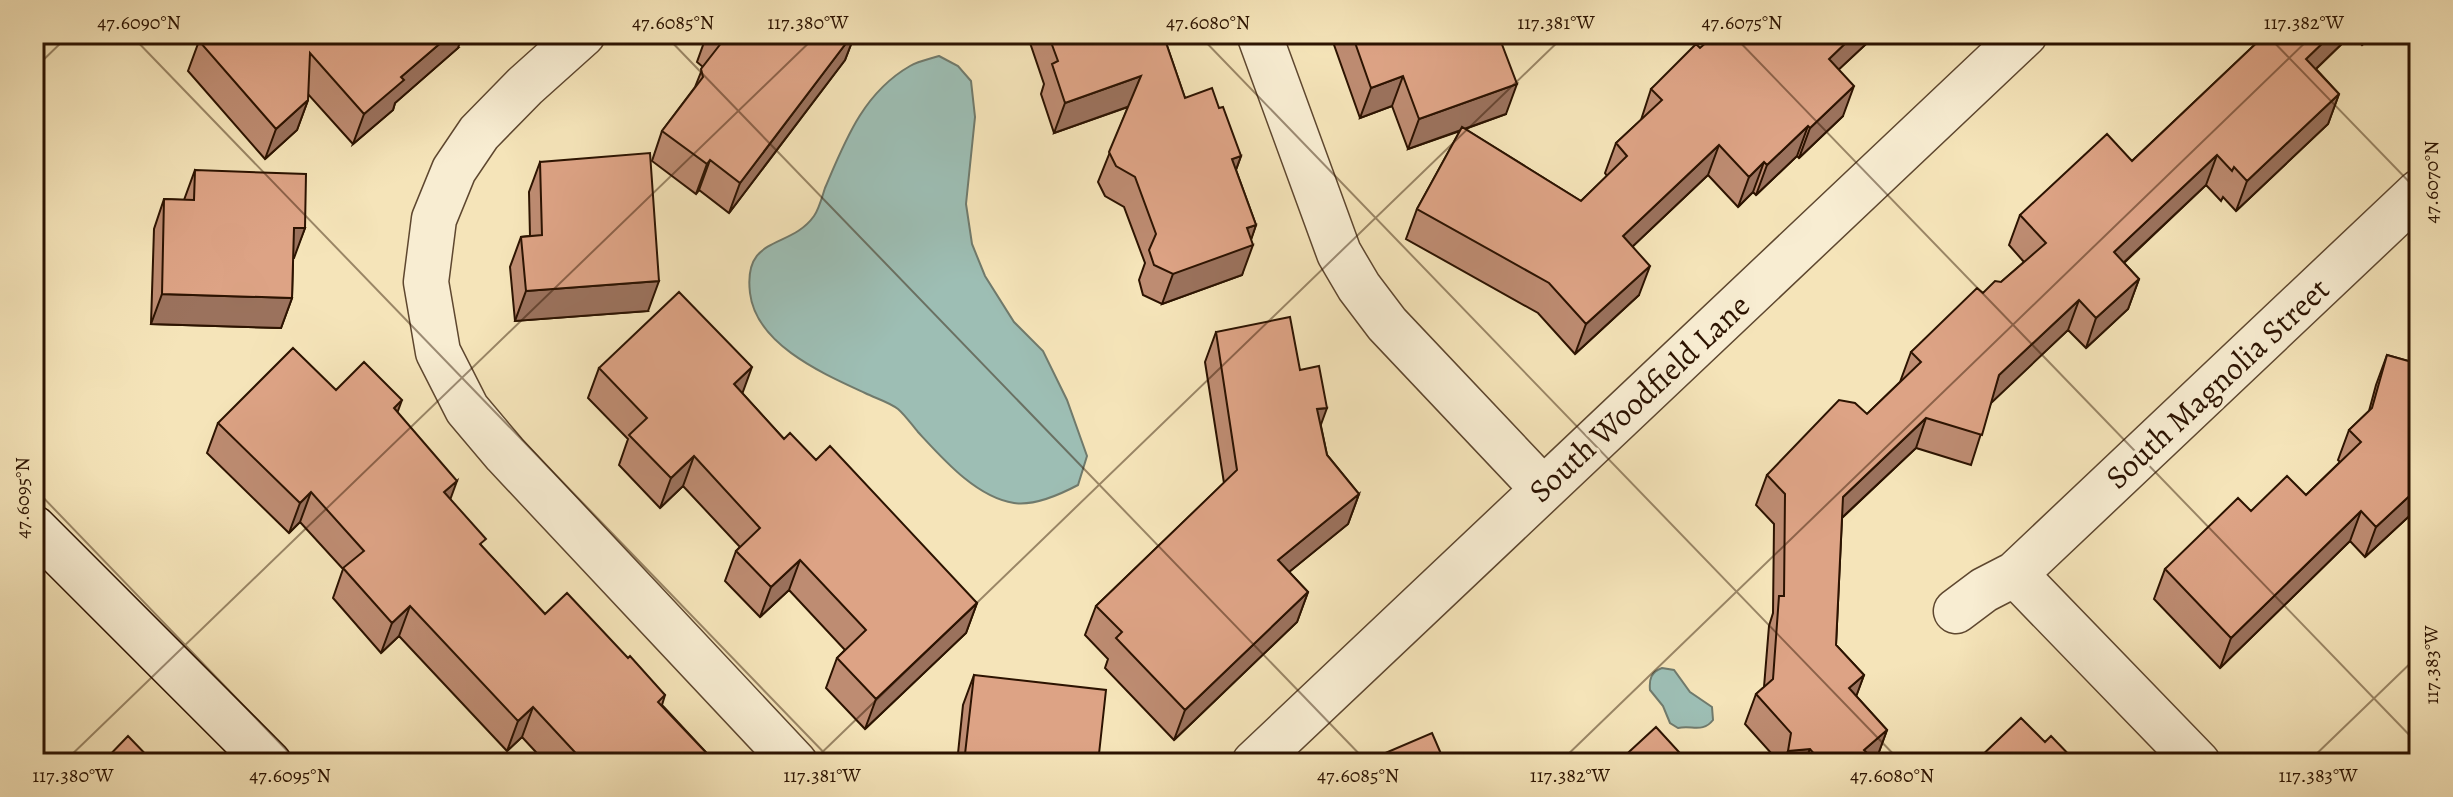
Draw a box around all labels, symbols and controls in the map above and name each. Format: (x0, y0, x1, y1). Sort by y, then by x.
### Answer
text: 47.6090°N (97, 9, 181, 36)
text: 47.6085°N (632, 9, 714, 36)
text: 117.380°W (767, 9, 849, 36)
text: 47.6080°N (1166, 9, 1250, 36)
text: 117.381°W (1517, 9, 1595, 36)
text: 47.6075°N (1702, 9, 1782, 36)
text: 117.382°W (2264, 9, 2345, 36)
text: 47.6070°N (2418, 141, 2445, 223)
street label: South Magnolia Street (2095, 267, 2339, 499)
street label: South Woodfield Lane (1519, 284, 1759, 512)
text: 47.6095°N (9, 457, 36, 539)
text: 117.383°W (2418, 625, 2445, 705)
text: 117.380°W (32, 762, 114, 789)
text: 47.6095°N (249, 762, 331, 789)
text: 117.381°W (783, 762, 861, 789)
text: 47.6085°N (1317, 762, 1399, 789)
text: 117.382°W (1530, 762, 1611, 789)
text: 47.6080°N (1850, 762, 1934, 789)
text: 117.383°W (2278, 762, 2358, 789)

